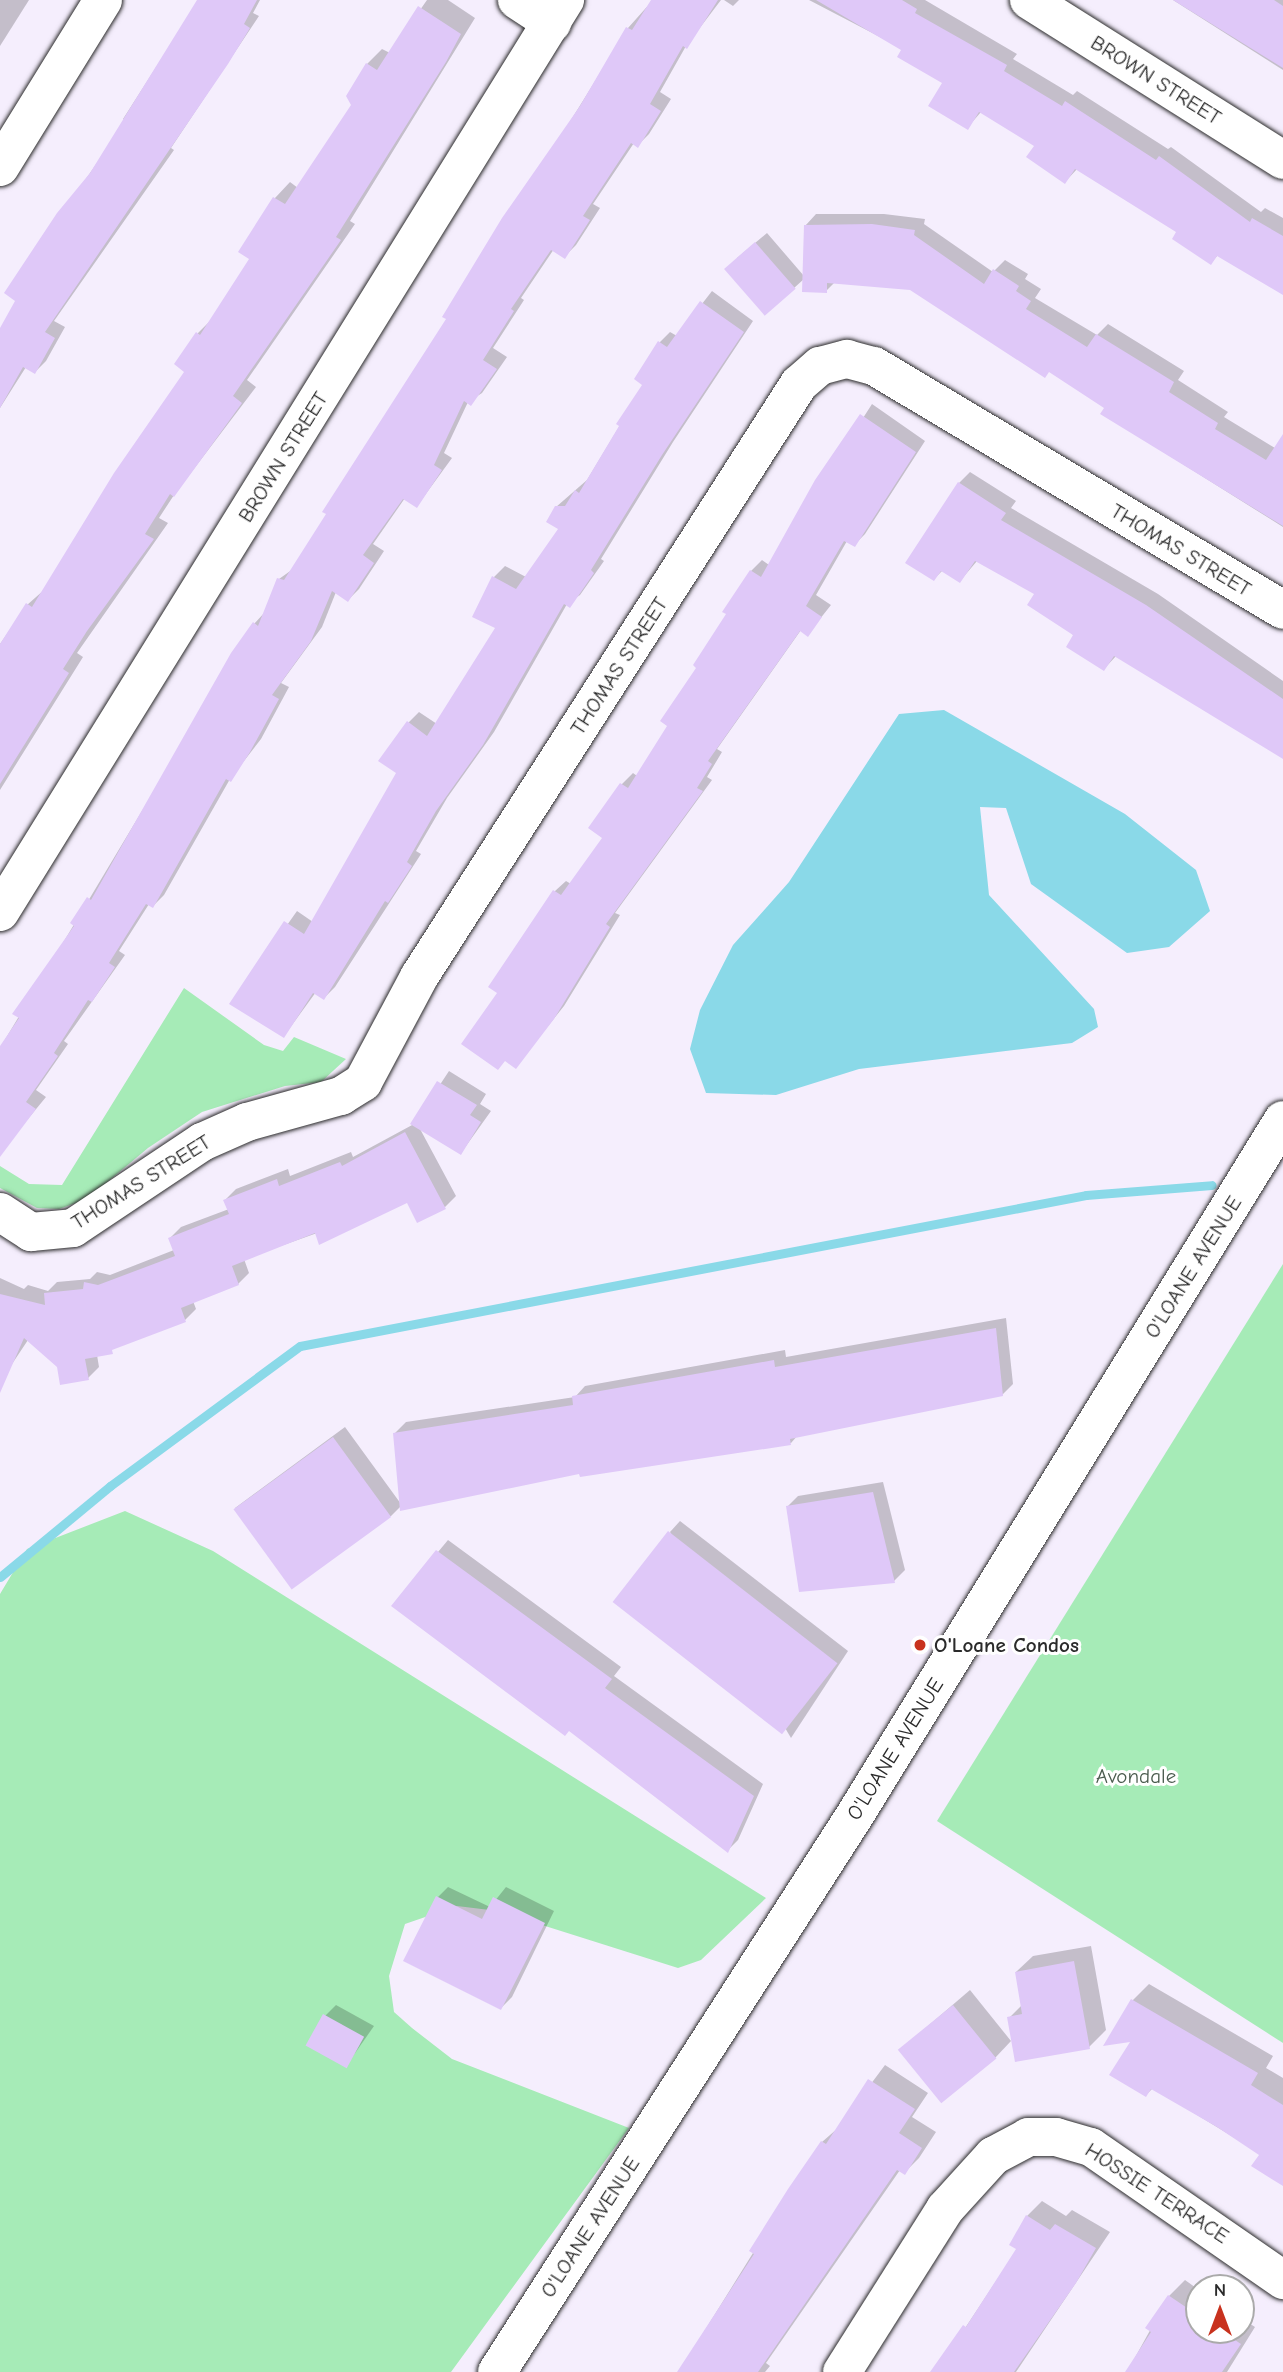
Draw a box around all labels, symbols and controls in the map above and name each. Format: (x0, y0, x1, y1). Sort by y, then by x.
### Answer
street label: BROWN STREET (1086, 30, 1226, 130)
street label: BROWN STREET (233, 387, 333, 527)
street label: THOMAS STREET (1106, 498, 1256, 602)
street label: THOMAS STREET (565, 592, 673, 740)
street label: THOMAS STREET (67, 1129, 215, 1235)
street label: O'LOANE AVENUE (1139, 1191, 1247, 1343)
place label: O'Loane Condos (934, 1632, 1079, 1658)
marker: O'Loane Condos (912, 1637, 928, 1653)
street label: O'LOANE AVENUE (841, 1673, 949, 1825)
park label: Avondale (1096, 1763, 1176, 1789)
street label: HOSSIE TERRACE (1080, 2137, 1234, 2249)
street label: O'LOANE AVENUE (535, 2152, 645, 2302)
north arrow (1185, 2274, 1255, 2344)
text: N (1214, 2279, 1226, 2301)

